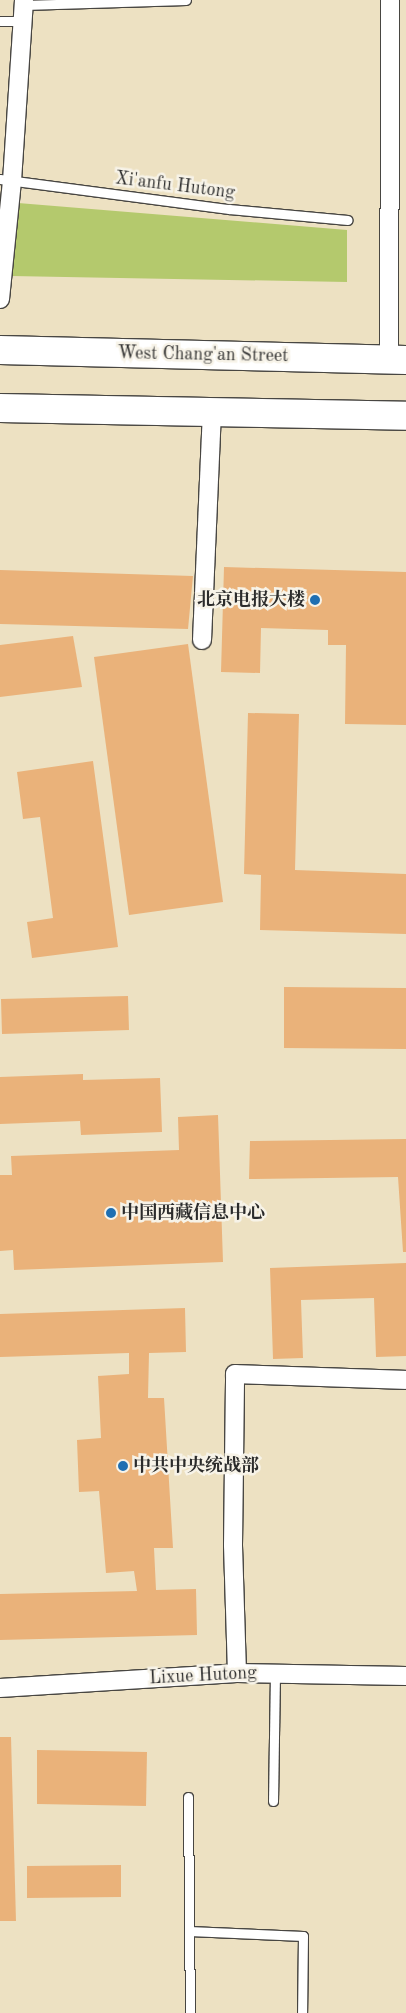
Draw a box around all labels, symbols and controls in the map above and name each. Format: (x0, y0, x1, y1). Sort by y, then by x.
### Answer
street label: Xi'anfu Hutong (114, 168, 236, 204)
street label: West Chang'an Street (117, 343, 289, 367)
place label: 北京电报大楼 (197, 589, 305, 611)
marker: 北京电报大楼 (309, 594, 321, 606)
place label: 中国西藏信息中心 (121, 1202, 265, 1224)
marker: 中国西藏信息中心 (105, 1207, 117, 1219)
place label: 中共中央统战部 (133, 1455, 259, 1477)
marker: 中共中央统战部 (117, 1460, 129, 1472)
street label: Lixue Hutong (149, 1662, 257, 1690)

